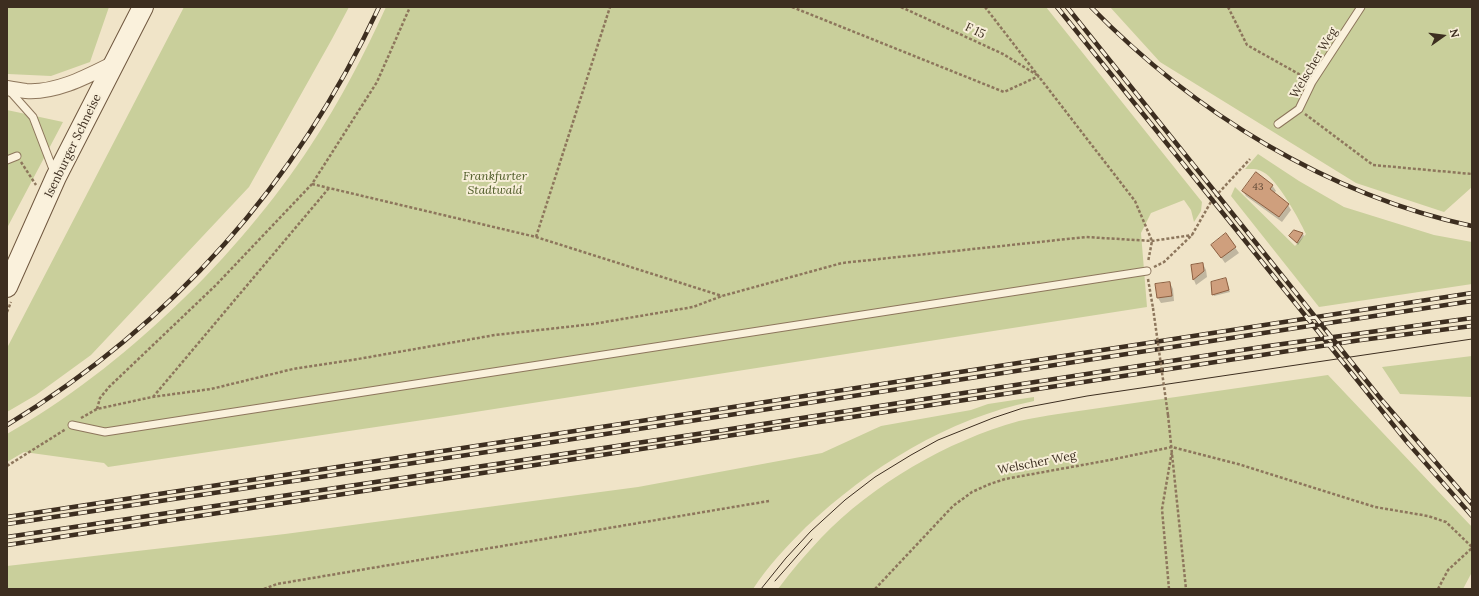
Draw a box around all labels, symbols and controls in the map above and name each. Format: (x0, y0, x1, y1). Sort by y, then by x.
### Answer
north arrow (1423, 16, 1463, 56)
street label: F 15 (963, 20, 987, 42)
street label: Welscher Weg (1287, 25, 1341, 101)
text: N (1447, 27, 1462, 39)
street label: Isenburger Schneise (42, 92, 104, 200)
park label: Frankfurter Stadtwald (463, 170, 527, 198)
house number: 43 (1253, 181, 1263, 193)
street label: Welscher Weg (996, 448, 1078, 478)

